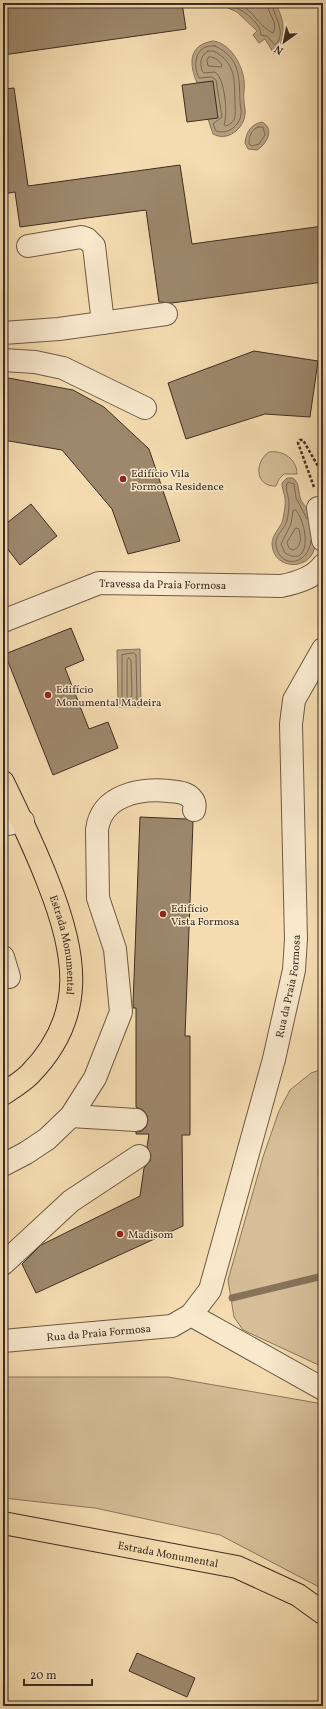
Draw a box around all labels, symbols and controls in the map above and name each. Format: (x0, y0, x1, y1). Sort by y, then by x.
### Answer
north arrow (264, 22, 304, 62)
text: N (272, 41, 287, 58)
place label: Edifício Vila Formosa Residence (131, 467, 224, 495)
marker: Edifício Vila Formosa Residence (118, 474, 128, 484)
street label: Travessa da Praia Formosa (99, 577, 227, 594)
place label: Edifício Monumental Madeira (56, 683, 162, 711)
marker: Edifício Monumental Madeira (43, 690, 53, 700)
street label: Estrada Monumental (45, 893, 77, 996)
place label: Edifício Vista Formosa (171, 902, 240, 930)
marker: Edifício Vista Formosa (158, 909, 168, 919)
street label: Rua da Praia Formosa (273, 934, 305, 1040)
place label: Madisom (128, 1228, 174, 1243)
marker: Madisom (115, 1229, 125, 1239)
street label: Rua da Praia Formosa (46, 1322, 152, 1346)
street label: Estrada Monumental (116, 1539, 219, 1572)
scale bar (24, 1661, 92, 1687)
text: 20 m (30, 1668, 57, 1684)

